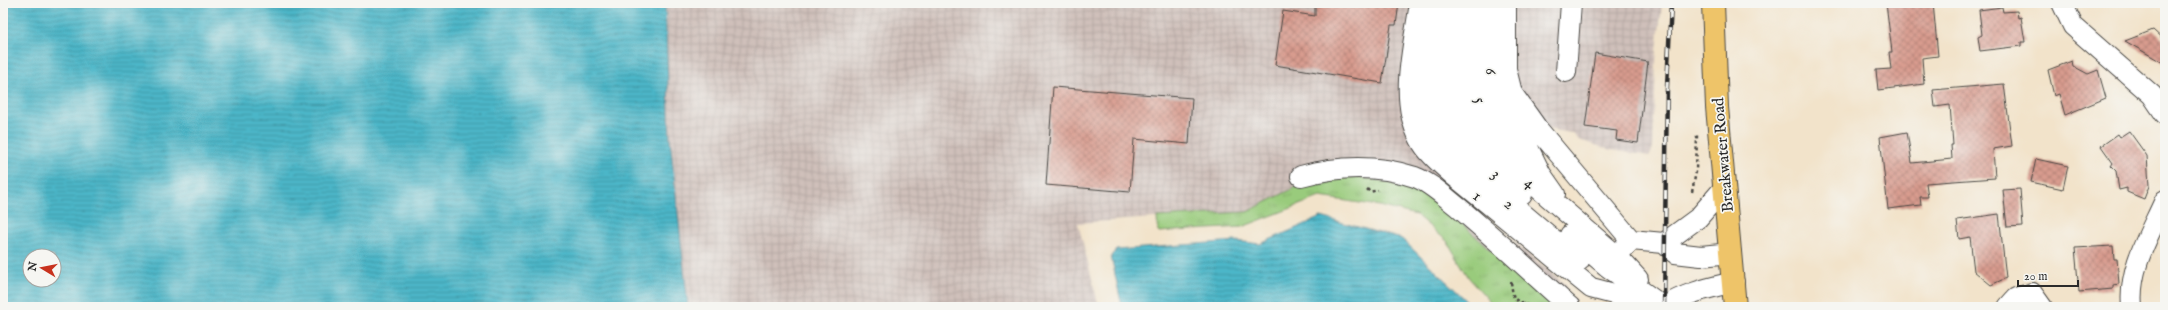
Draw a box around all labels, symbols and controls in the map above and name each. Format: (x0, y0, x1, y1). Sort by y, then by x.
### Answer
street label: 6 (1480, 66, 1501, 77)
street label: 5 (1469, 95, 1490, 107)
street label: Breakwater Road (1709, 96, 1739, 213)
street label: 3 (1487, 165, 1505, 184)
street label: 4 (1520, 173, 1539, 194)
street label: 1 (1468, 187, 1485, 206)
street label: 2 (1499, 194, 1518, 215)
north arrow (22, 248, 62, 288)
text: N (25, 260, 41, 273)
scale bar (2018, 262, 2078, 288)
text: 20 m (2024, 269, 2047, 284)

